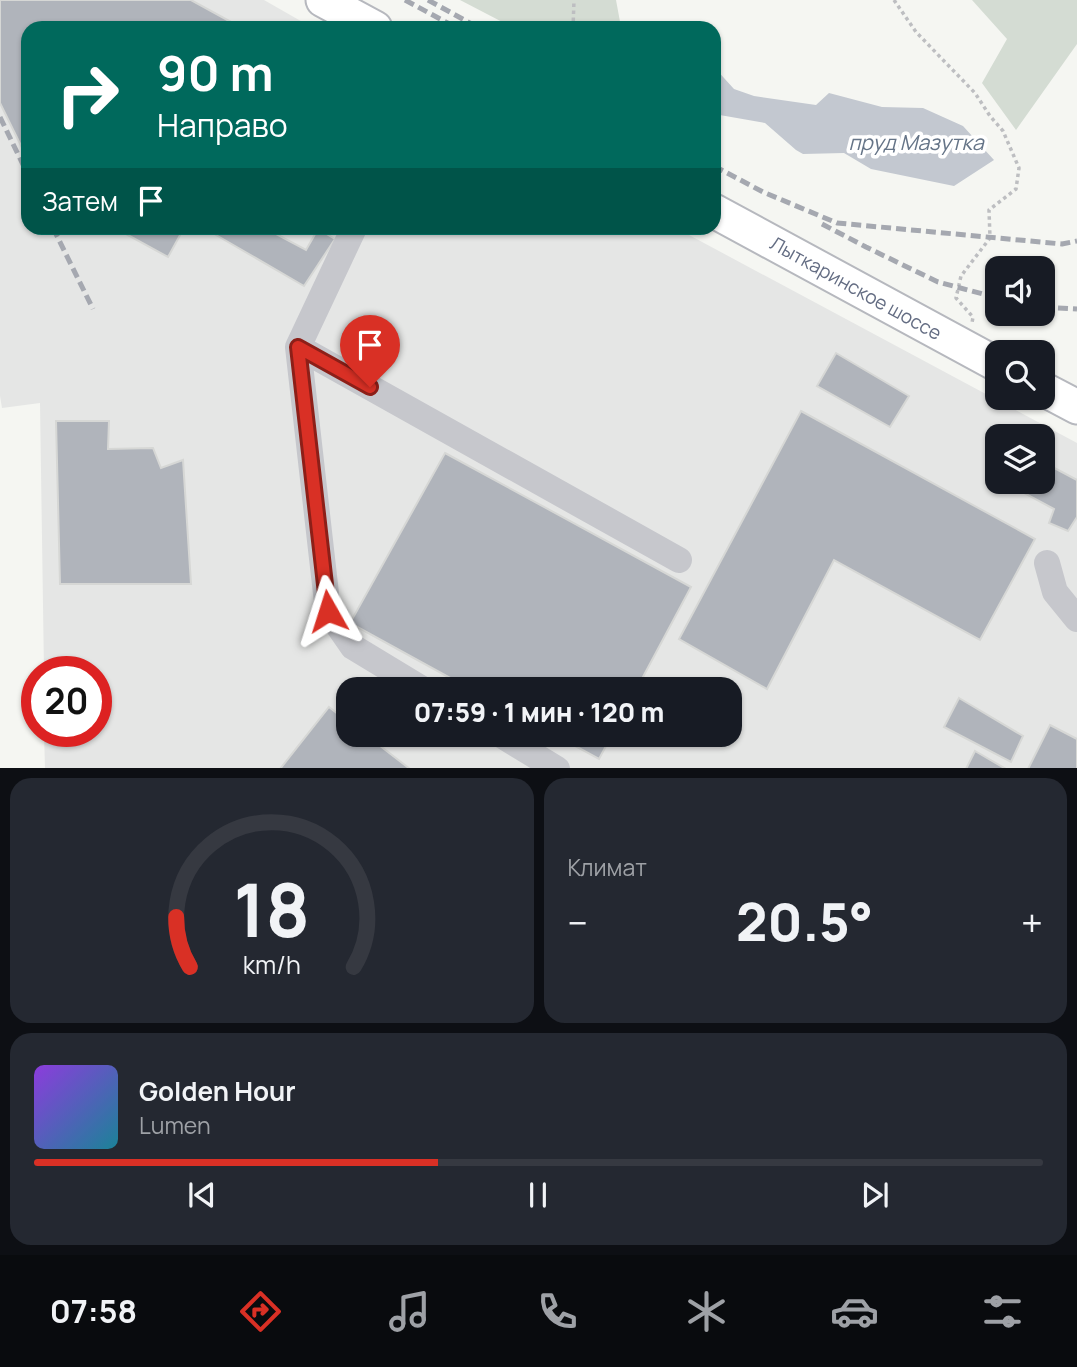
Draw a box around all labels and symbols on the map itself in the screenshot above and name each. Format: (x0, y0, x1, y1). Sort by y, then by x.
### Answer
water label: пруд Мазутка (848, 128, 985, 156)
street label: Лыткаринское шоссе (766, 230, 946, 346)
pin (340, 315, 400, 387)
position arrow (291, 574, 365, 648)
speed limit sign: 20 (21, 656, 112, 747)

